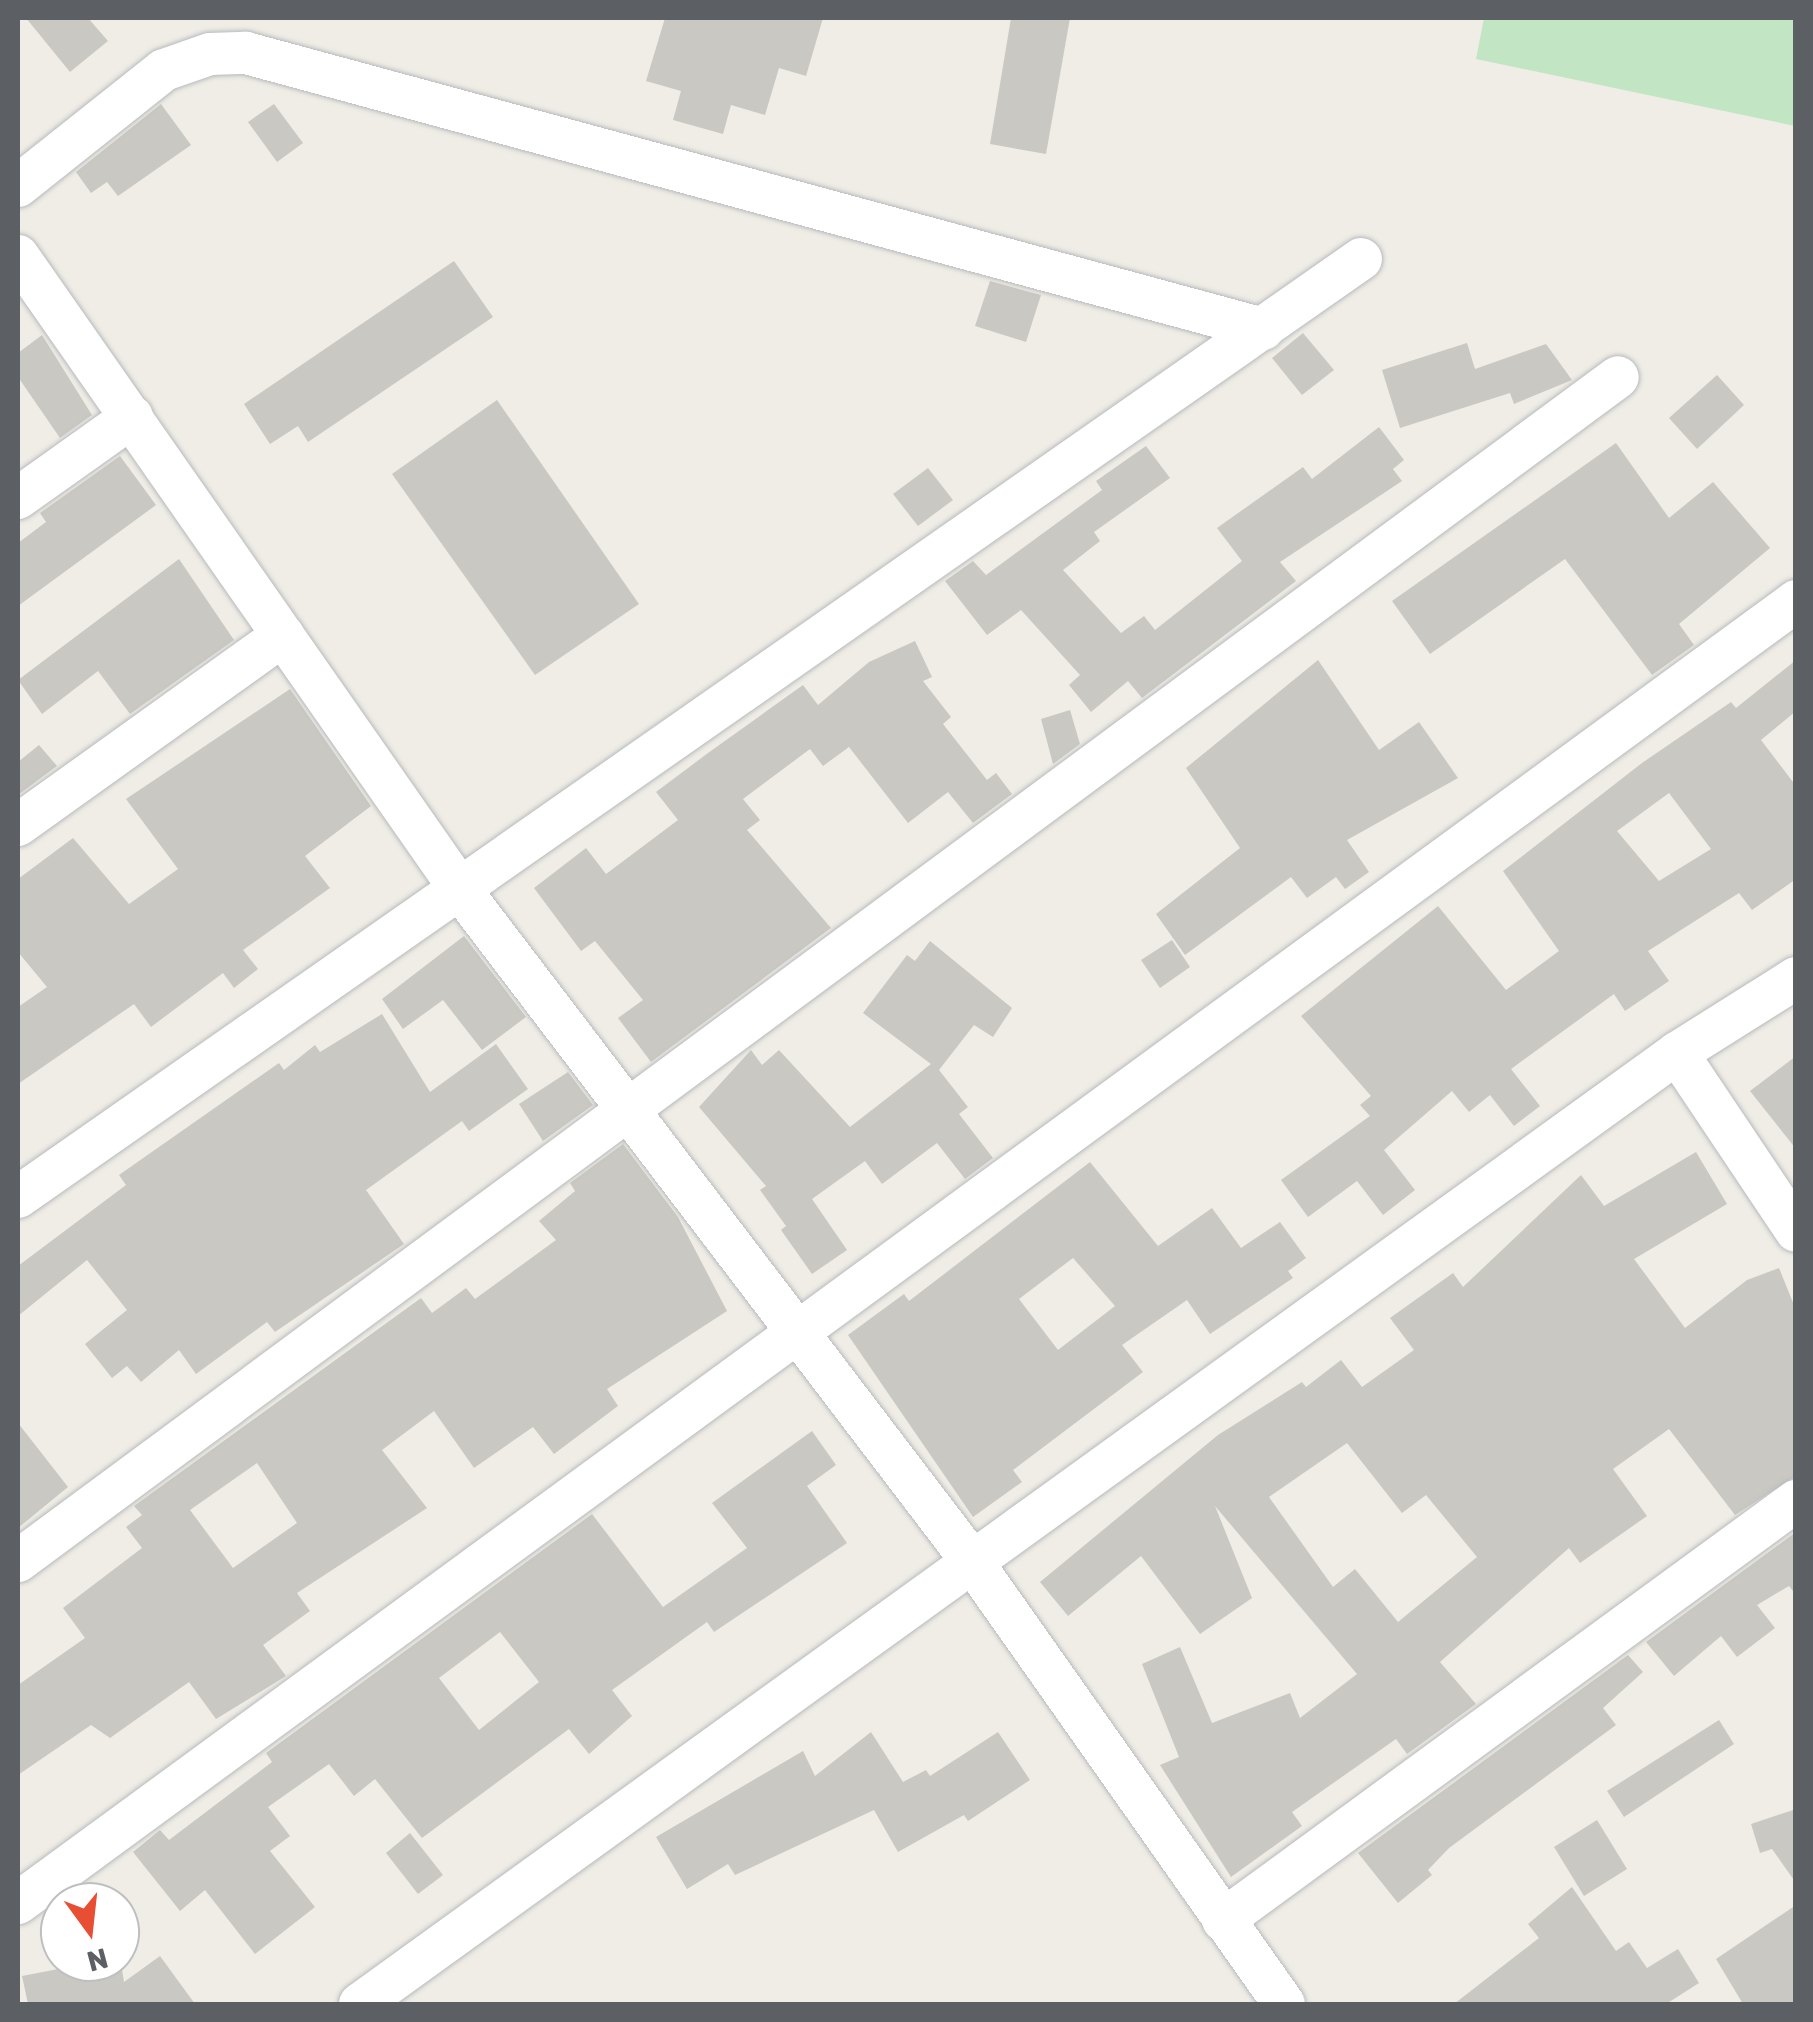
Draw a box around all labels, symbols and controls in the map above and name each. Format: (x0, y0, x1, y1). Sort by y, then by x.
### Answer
north arrow (40, 1882, 140, 1982)
text: N (83, 1941, 111, 1978)

